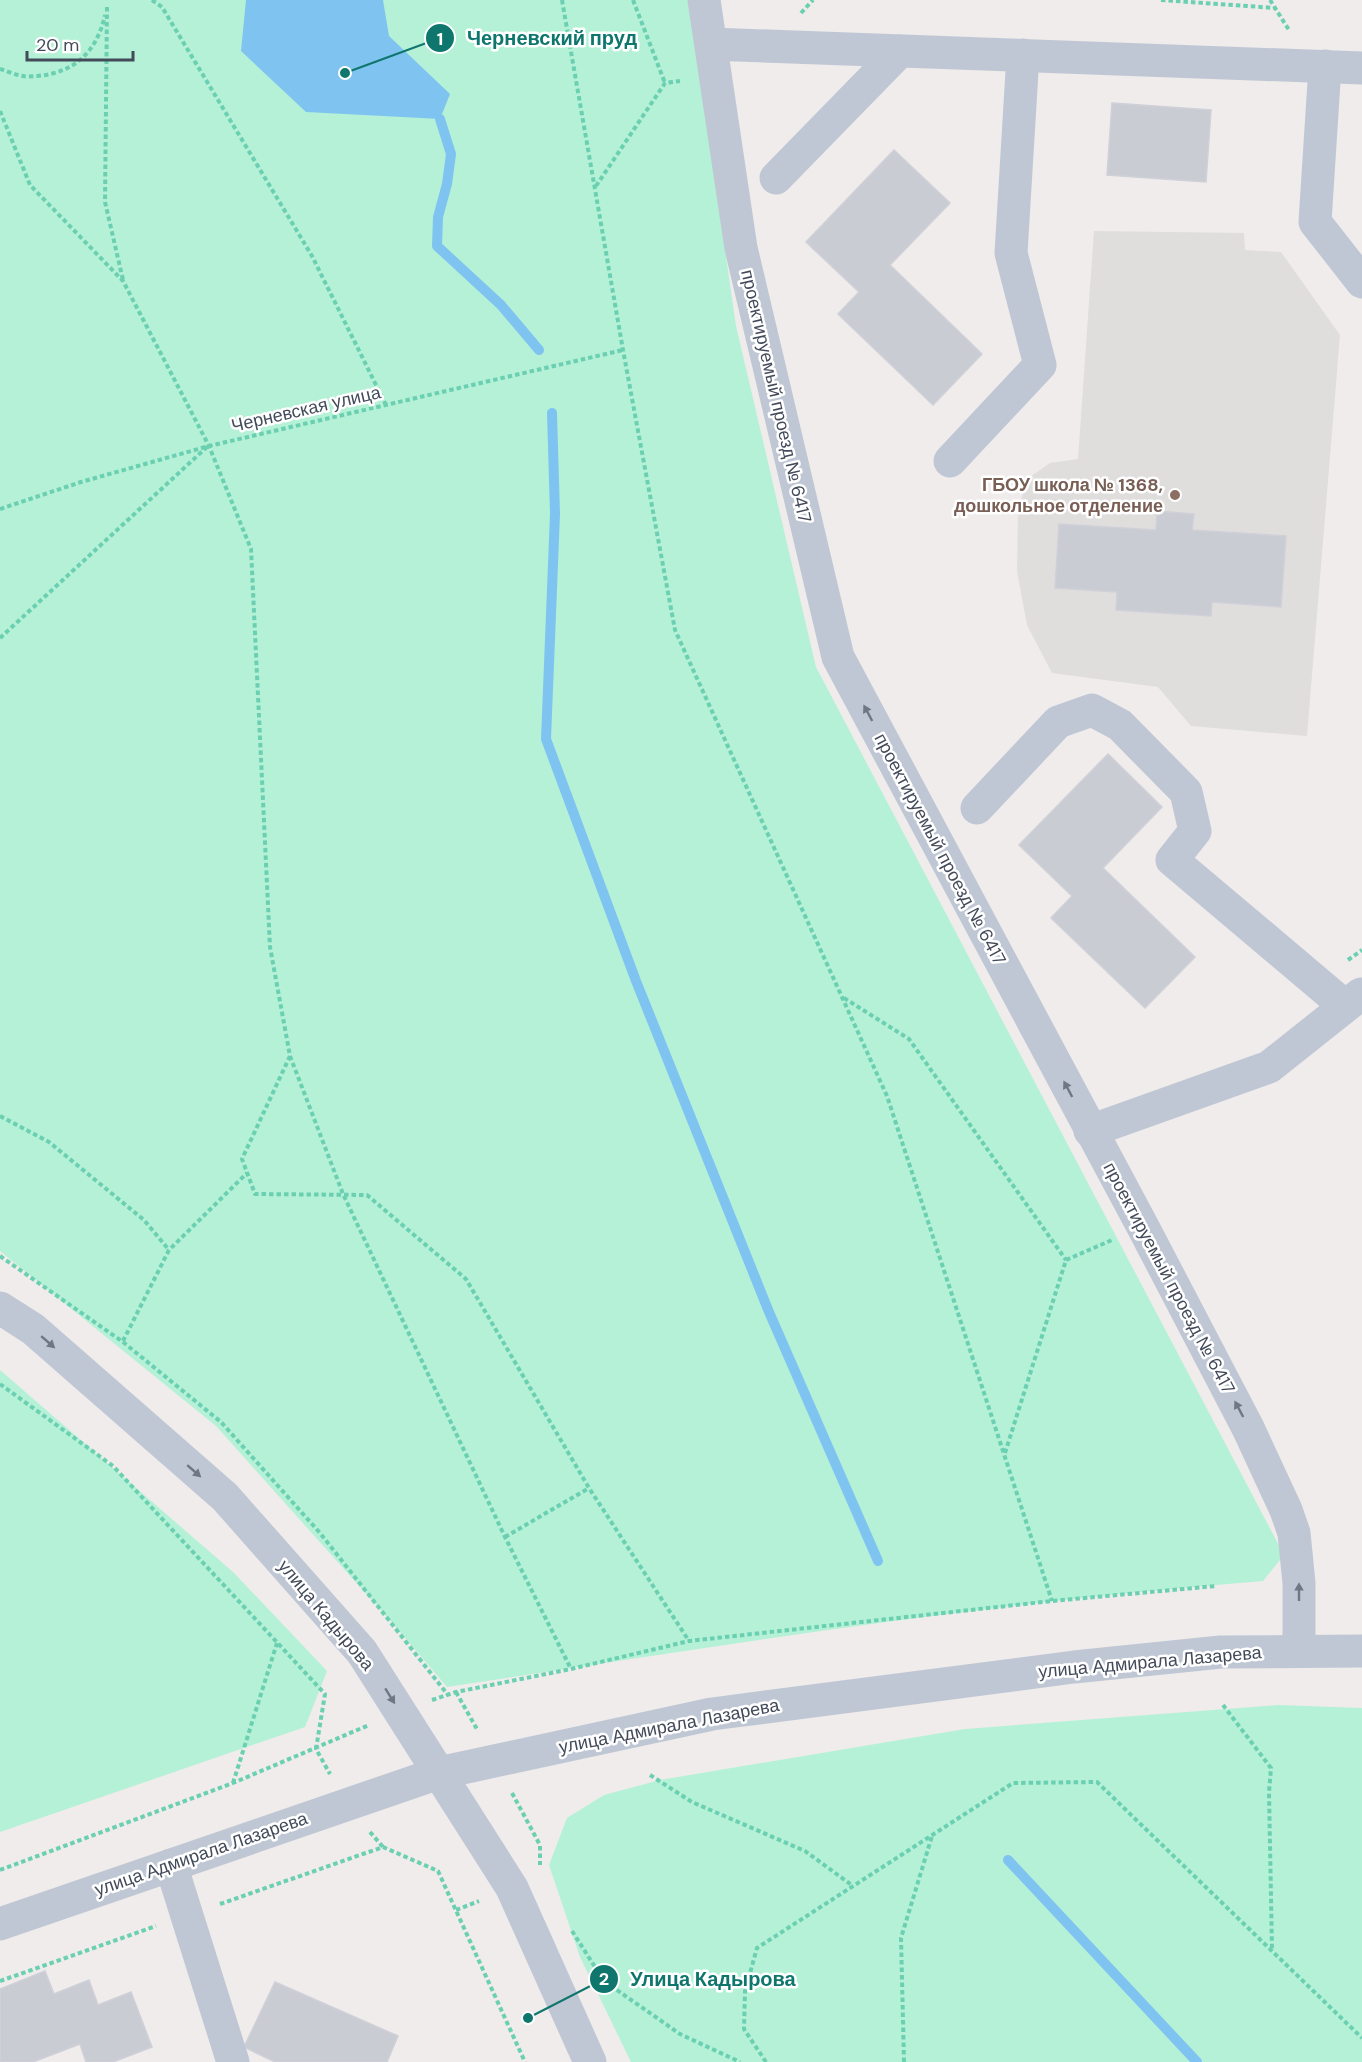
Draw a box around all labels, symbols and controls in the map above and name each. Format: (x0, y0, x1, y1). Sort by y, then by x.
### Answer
callout: Черневский пруд (425, 19, 649, 57)
scale bar (27, 24, 134, 62)
text: Черневский пруд (467, 25, 637, 51)
text: 1 (437, 27, 443, 51)
text: 20 m (36, 33, 79, 57)
street label: проектируемый проезд № 6417 (735, 267, 817, 525)
street label: Черневская улица (229, 380, 384, 438)
place label: ГБОУ школа № 1368, дошкольное отделение (954, 473, 1163, 518)
marker: ГБОУ школа № 1368, дошкольное отделение (1168, 488, 1182, 502)
one-way arrow (863, 704, 873, 721)
street label: проектируемый проезд № 6417 (869, 729, 1011, 969)
one-way arrow (1063, 1080, 1073, 1097)
street label: проектируемый проезд № 6417 (1098, 1158, 1240, 1398)
one-way arrow (40, 1335, 55, 1349)
one-way arrow (1234, 1401, 1244, 1418)
one-way arrow (186, 1464, 202, 1477)
street label: улица Кадырова (273, 1555, 380, 1676)
one-way arrow (1294, 1583, 1304, 1602)
street label: улица Адмирала Лазарева (1037, 1640, 1264, 1684)
one-way arrow (385, 1688, 396, 1704)
street label: улица Адмирала Лазарева (557, 1693, 782, 1759)
street label: улица Адмирала Лазарева (91, 1806, 312, 1902)
callout: Улица Кадырова (589, 1960, 808, 1998)
text: Улица Кадырова (630, 1966, 797, 1992)
text: 2 (599, 1967, 609, 1991)

